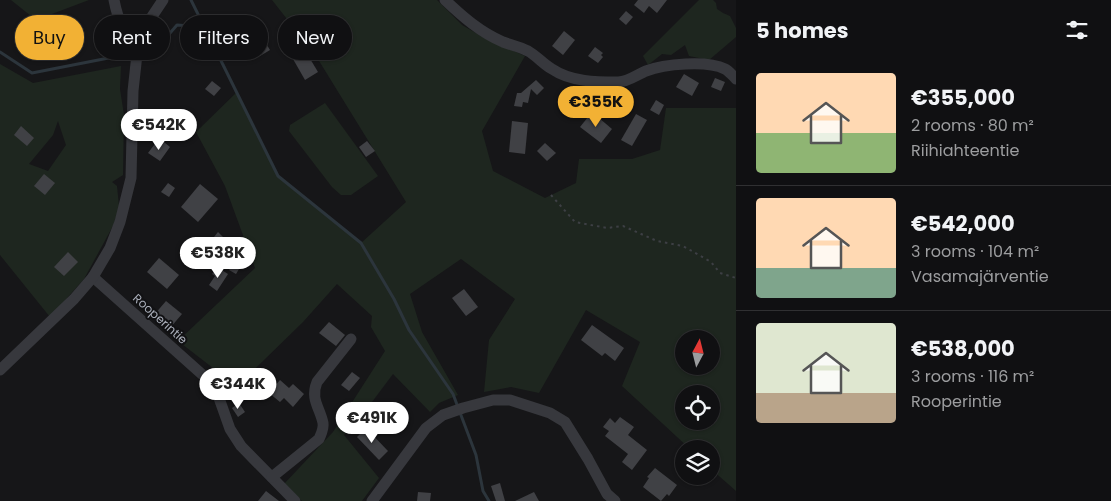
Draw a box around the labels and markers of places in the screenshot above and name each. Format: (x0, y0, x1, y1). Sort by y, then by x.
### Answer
pin: €355K (561, 86, 631, 128)
pin: €542K (124, 108, 194, 151)
pin: €538K (183, 236, 253, 279)
pin: €344K (203, 368, 273, 410)
pin: €491K (337, 402, 407, 444)

